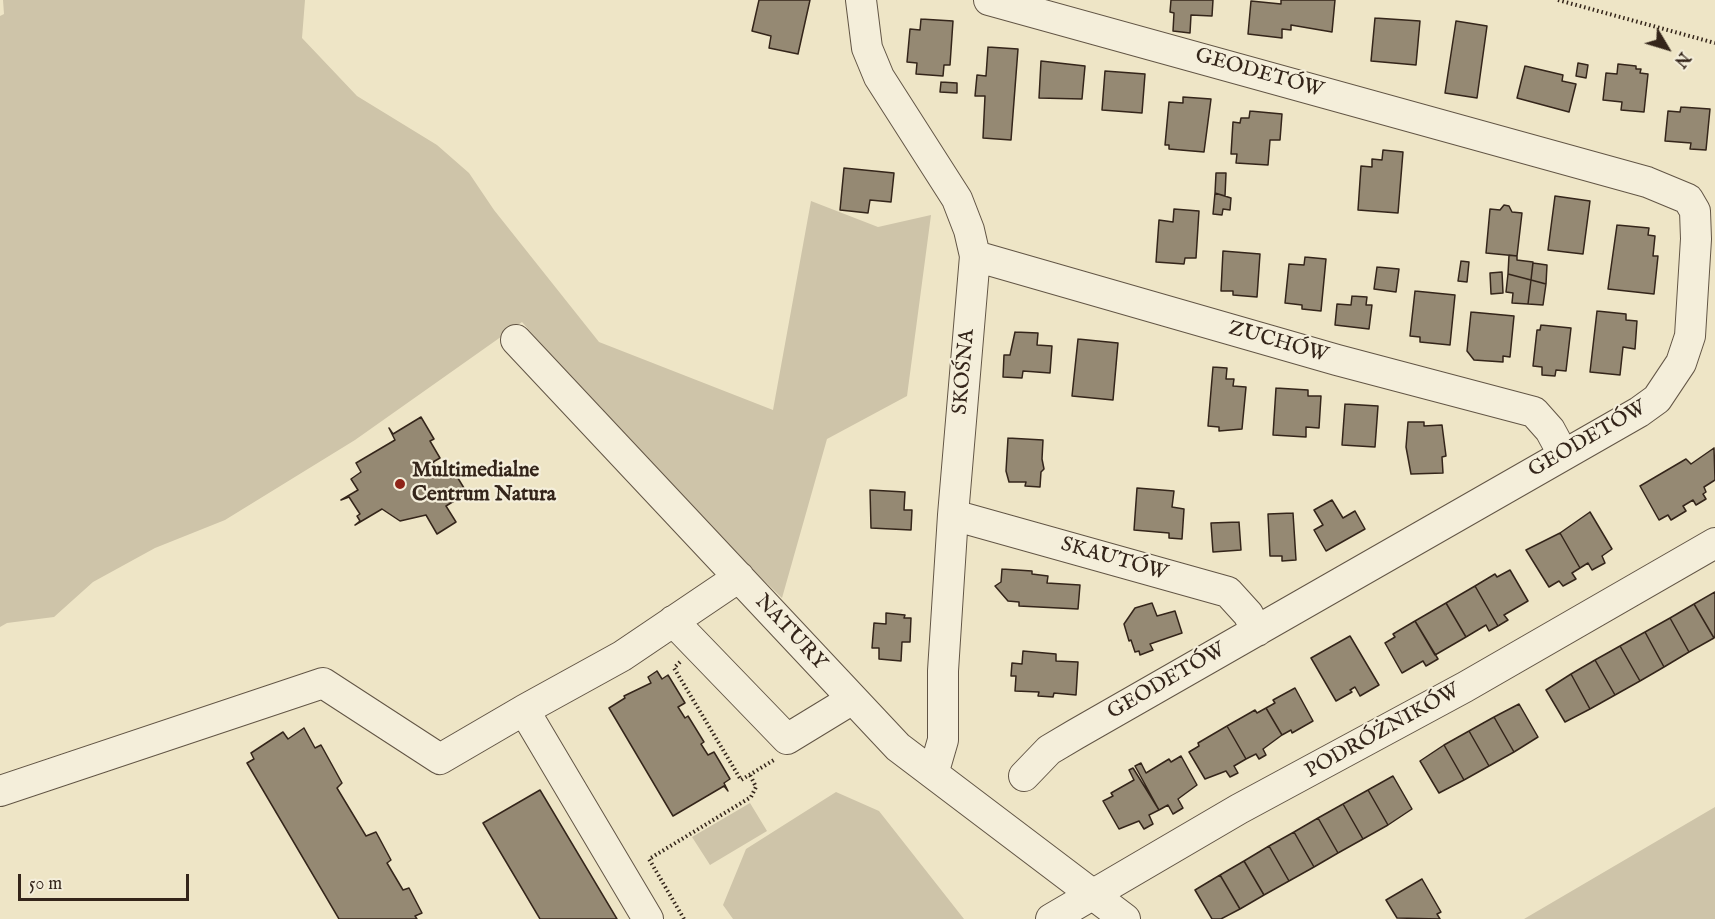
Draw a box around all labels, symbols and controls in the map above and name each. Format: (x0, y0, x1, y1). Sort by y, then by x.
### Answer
north arrow (1637, 18, 1697, 78)
street label: GEODETÓW (1192, 44, 1326, 104)
text: N (1669, 47, 1693, 71)
street label: ZUCHÓW (1225, 317, 1331, 369)
street label: SKOŚNA (949, 328, 981, 416)
street label: GEODETÓW (1525, 396, 1651, 484)
place label: Multimedialne Centrum Natura (412, 459, 556, 509)
marker: Multimedialne Centrum Natura (393, 477, 407, 491)
street label: SKAUTÓW (1058, 533, 1170, 587)
street label: NATURY (749, 590, 831, 676)
street label: GEODETÓW (1104, 638, 1230, 726)
street label: PODRÓŻNIKÓW (1301, 679, 1465, 785)
scale bar (21, 862, 192, 900)
text: 50 m (29, 873, 62, 896)

